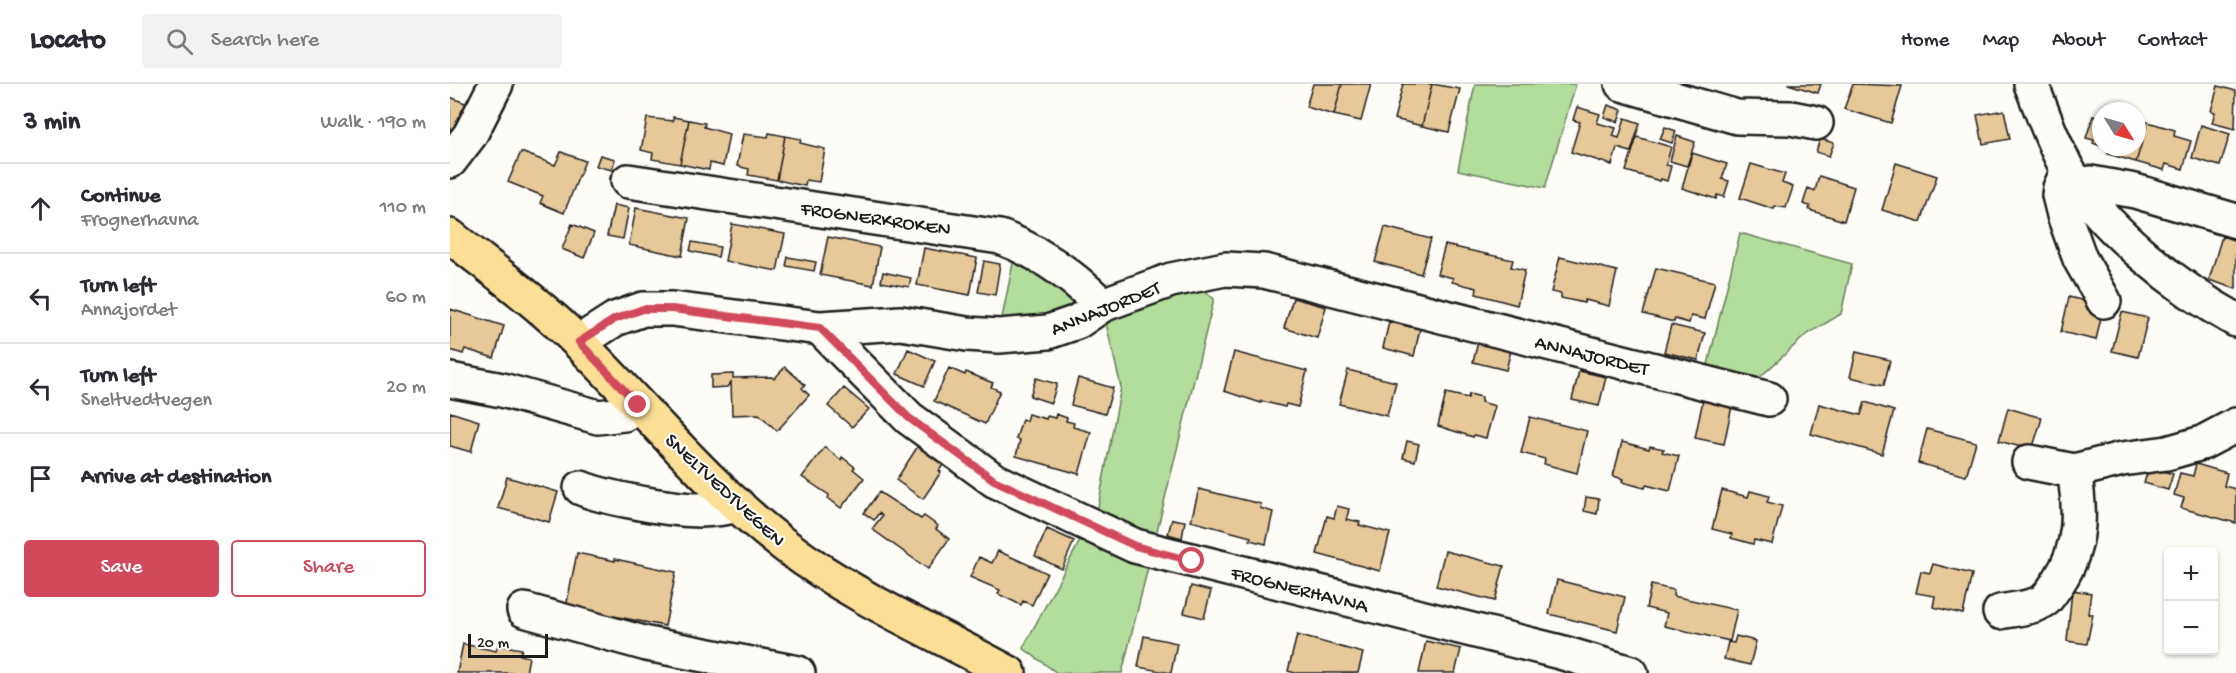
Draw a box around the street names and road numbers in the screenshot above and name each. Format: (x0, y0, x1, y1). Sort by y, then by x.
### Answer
street label: FROGNERKROKEN (798, 198, 952, 242)
street label: ANNAJORDET (1048, 277, 1166, 343)
street label: ANNAJORDET (1532, 332, 1651, 383)
street label: SNELTVEDTVEGEN (659, 430, 788, 553)
street label: FROGNERHAVNA (1227, 563, 1371, 620)

